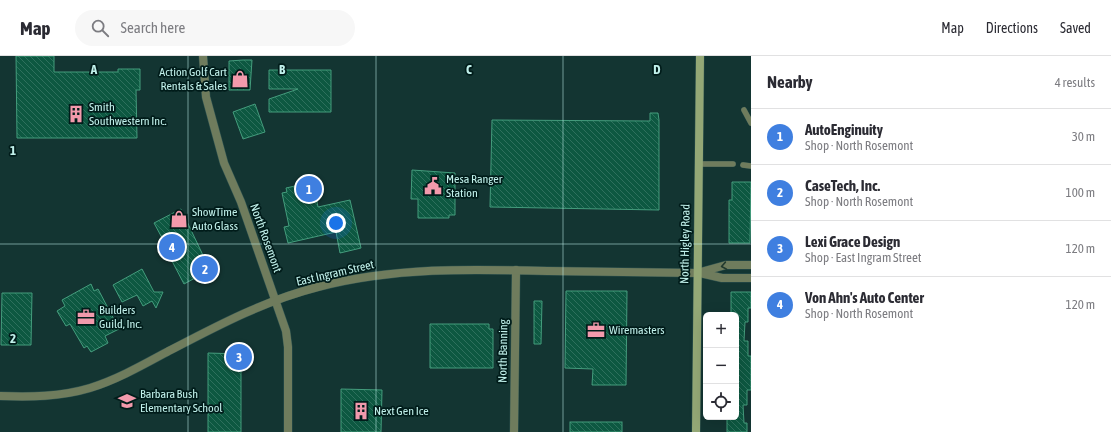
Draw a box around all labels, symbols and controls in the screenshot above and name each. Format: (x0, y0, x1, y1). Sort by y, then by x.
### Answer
search box (75, 10, 355, 46)
text: Map (20, 17, 51, 39)
icon: search (89, 17, 111, 39)
text: Search here (121, 19, 185, 36)
text: Map (941, 20, 964, 36)
text: Directions (986, 20, 1038, 36)
text: Saved (1060, 20, 1091, 36)
text: A (90, 62, 98, 77)
text: B (279, 62, 286, 77)
text: C (466, 62, 472, 77)
text: D (653, 62, 661, 77)
place label: Action Golf Cart Rentals & Sales (159, 65, 228, 93)
shop icon: Action Golf Cart Rentals & Sales (230, 69, 250, 89)
text: Nearby (767, 72, 813, 92)
text: 4 results (1055, 75, 1095, 90)
place label: Smith Southwestern Inc. (89, 100, 167, 128)
building icon: Smith Southwestern Inc. (66, 104, 86, 124)
text: AutoEnginuity (805, 121, 883, 138)
text: 1 (777, 129, 783, 144)
text: 30 m (1072, 129, 1095, 144)
text: Shop · North Rosemont (805, 138, 913, 153)
text: 1 (10, 143, 16, 158)
place label: Mesa Ranger Station (446, 172, 503, 200)
pin: 1 (296, 174, 322, 204)
public building icon: Mesa Ranger Station (423, 176, 443, 196)
text: CaseTech, Inc. (805, 177, 880, 194)
text: 2 (777, 185, 783, 200)
text: 100 m (1066, 185, 1095, 200)
text: Shop · North Rosemont (805, 194, 913, 209)
street label: North Rosemont (247, 202, 285, 275)
street label: North Higley Road (677, 204, 693, 284)
place label: ShowTime Auto Glass (192, 205, 238, 233)
shop icon: ShowTime Auto Glass (169, 209, 189, 229)
your location (326, 213, 346, 233)
pin: 4 (159, 232, 185, 262)
text: Lexi Grace Design (805, 233, 900, 250)
text: 3 (777, 241, 783, 256)
text: 120 m (1066, 241, 1095, 256)
text: Shop · East Ingram Street (805, 250, 922, 265)
pin: 2 (192, 254, 218, 284)
street label: East Ingram Street (295, 257, 376, 289)
one-way arrow (720, 261, 727, 270)
text: Von Ahn's Auto Center (805, 289, 924, 306)
text: 4 (777, 297, 783, 312)
text: 120 m (1066, 297, 1095, 312)
place label: Builders Guild, Inc. (99, 303, 142, 331)
text: Shop · North Rosemont (805, 306, 913, 321)
office icon: Builders Guild, Inc. (76, 307, 96, 327)
map controls (703, 312, 739, 420)
button: + (703, 312, 739, 348)
street label: North Banning (495, 318, 511, 383)
office icon: Wiremasters (586, 320, 606, 340)
place label: Wiremasters (609, 323, 664, 337)
text: 2 (10, 331, 16, 346)
pin: 3 (226, 342, 252, 372)
button: − (703, 348, 739, 384)
button: locate (703, 384, 739, 420)
place label: Barbara Bush Elementary School (140, 387, 223, 415)
school or university icon: Barbara Bush Elementary School (117, 391, 137, 411)
building icon: Next Gen Ice (351, 401, 371, 421)
place label: Next Gen Ice (374, 404, 429, 418)

